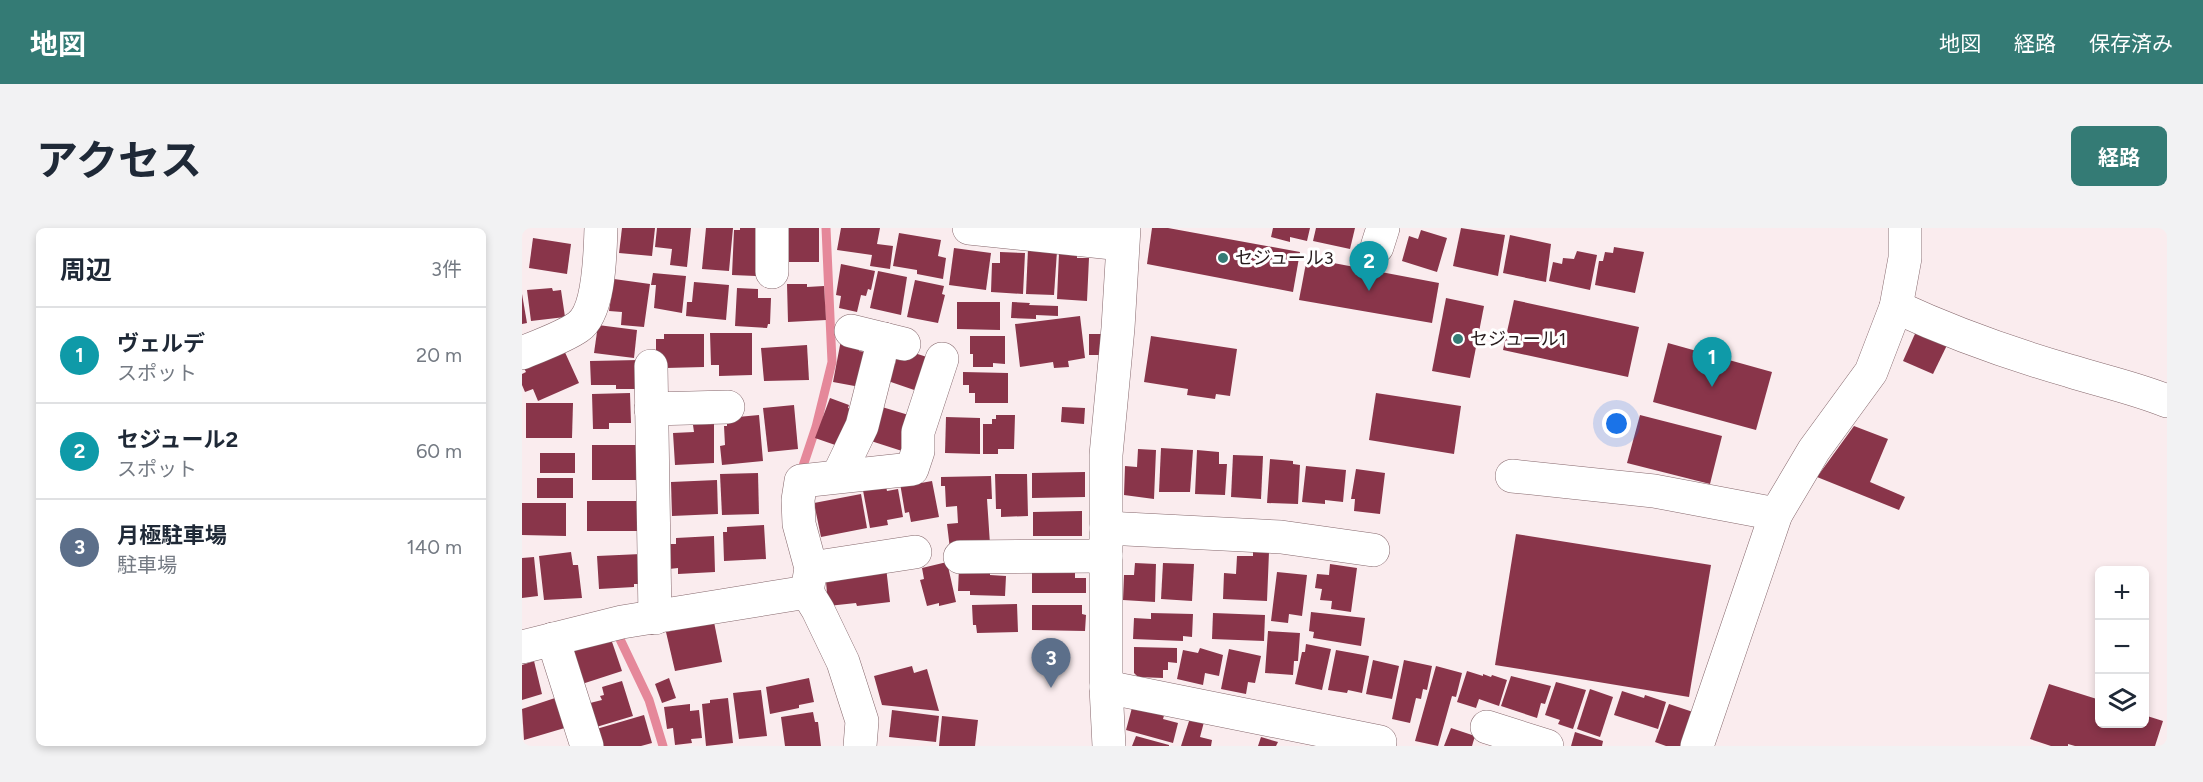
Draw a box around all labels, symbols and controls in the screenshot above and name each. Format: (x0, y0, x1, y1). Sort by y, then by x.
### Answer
text: 地図 (30, 27, 86, 61)
text: 地図 (1939, 31, 1981, 56)
text: 経路 (2014, 31, 2056, 56)
text: 保存済み (2089, 31, 2173, 56)
button: 経路 (2071, 126, 2167, 186)
text: アクセス (36, 135, 202, 186)
pin: 2 (1350, 242, 1388, 291)
place label: セジュール3 (1235, 247, 1334, 269)
marker: セジュール3 (1216, 251, 1230, 265)
text: 周辺 (60, 254, 112, 286)
text: 3件 (431, 257, 462, 281)
place label: セジュール1 (1470, 328, 1566, 350)
text: ヴェルデ (117, 330, 205, 357)
marker: セジュール1 (1451, 332, 1465, 346)
pin: 1 (1692, 338, 1732, 387)
text: 1 (75, 343, 84, 367)
text: 20 m (416, 343, 462, 367)
text: スポット (117, 361, 197, 385)
your location (1602, 409, 1631, 438)
text: セジュール2 (117, 426, 238, 453)
text: 2 (74, 439, 85, 463)
text: 60 m (416, 439, 462, 463)
text: スポット (117, 457, 197, 481)
text: 月極駐車場 (117, 522, 227, 549)
text: 3 (74, 535, 85, 559)
text: 140 m (407, 535, 462, 559)
text: 駐車場 (117, 553, 177, 577)
map controls (2095, 566, 2149, 728)
button: + (2095, 566, 2149, 620)
button: − (2095, 620, 2149, 674)
pin: 3 (1032, 638, 1070, 688)
button: layers (2095, 674, 2149, 728)

